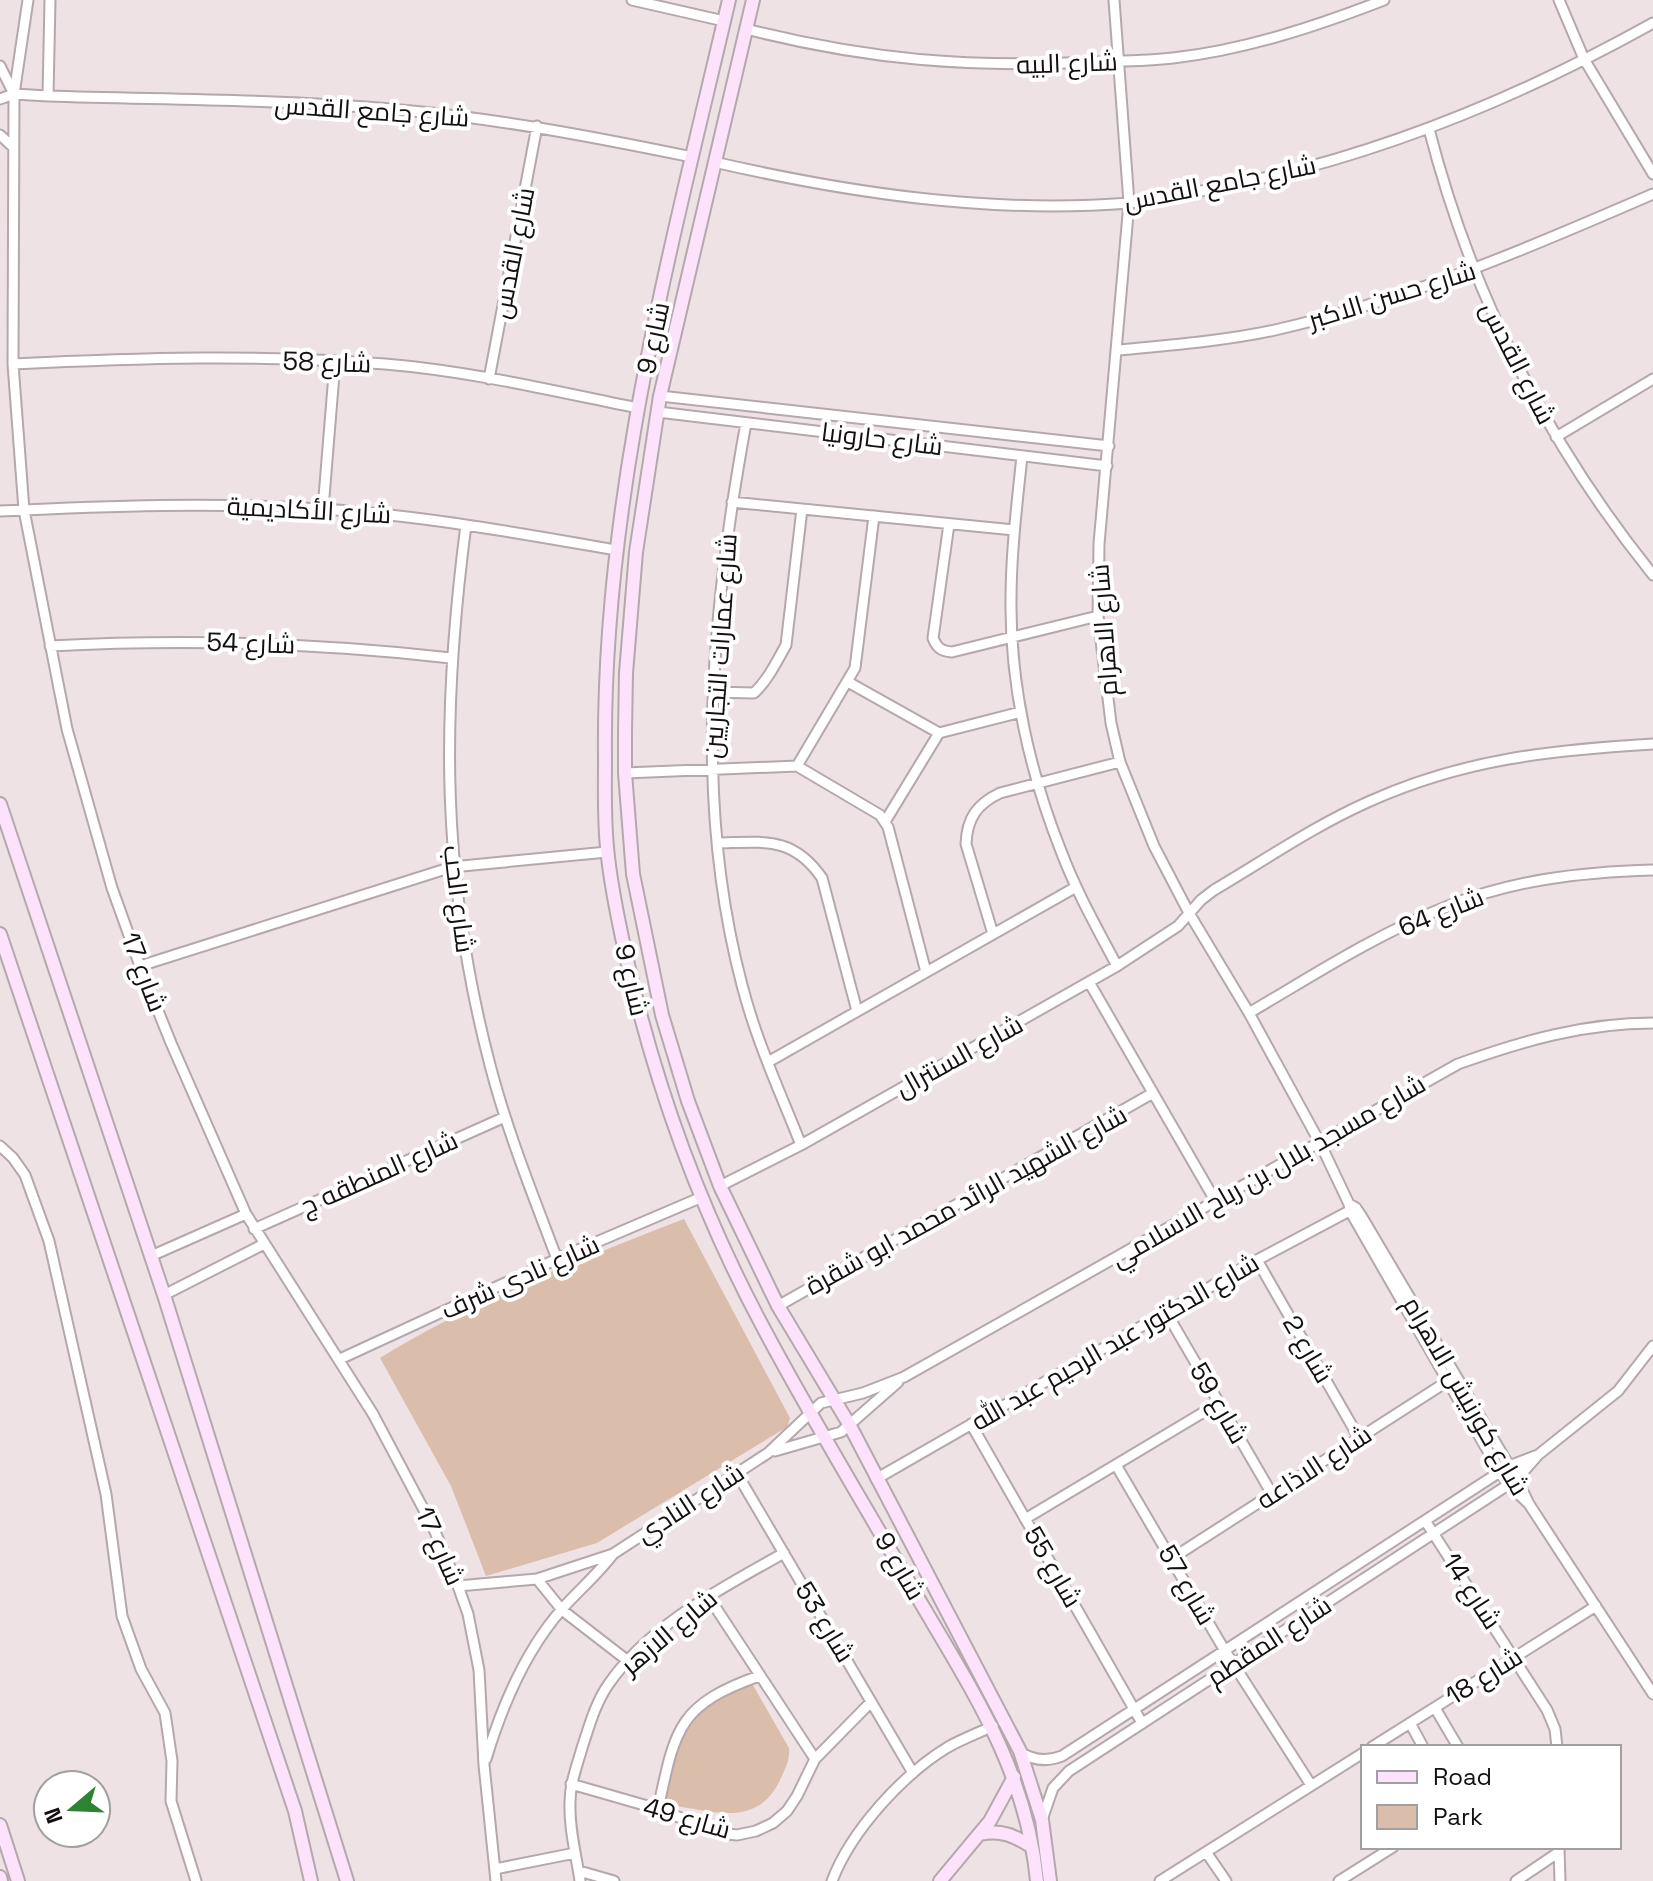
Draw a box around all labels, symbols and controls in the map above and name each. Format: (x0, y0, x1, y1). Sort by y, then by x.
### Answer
street label: شارع البيه (1016, 44, 1118, 82)
street label: شارع جامع القدس (274, 87, 470, 135)
street label: شارع جامع القدس (1121, 148, 1319, 218)
street label: شارع القدس (484, 184, 542, 322)
street label: شارع حسن الاكبر (1302, 253, 1480, 337)
street label: شارع القدس (1473, 296, 1563, 430)
street label: شارع 9 (629, 299, 677, 377)
street label: شارع 58 (282, 343, 372, 381)
street label: شارع حارونيا (819, 415, 945, 463)
street label: شارع الأكاديمية (226, 489, 392, 531)
street label: شارع عمارات التجاريين (695, 532, 745, 760)
street label: شارع الاهرام (1082, 563, 1127, 697)
street label: شارع 54 (206, 624, 296, 662)
street label: شارع الحب (436, 843, 482, 955)
street label: شارع 64 (1393, 880, 1489, 944)
street label: شارع 17 (113, 927, 175, 1017)
street label: شارع 9 (607, 941, 657, 1019)
street label: شارع السنترال (889, 1007, 1029, 1105)
street label: شارع مسجد بلال بن رباح الاسلامي (1104, 1067, 1434, 1279)
street label: شارع الشهيد الرائد محمد ابو شقرة (799, 1097, 1133, 1303)
street label: شارع المنطقه ج (295, 1123, 463, 1223)
street label: شارع نادى شرف (435, 1227, 605, 1327)
street label: شارع الدكتور عبد الرحيم عبد الله (965, 1246, 1266, 1439)
street label: شارع كورنيش الاهرام (1394, 1290, 1537, 1502)
street label: شارع 2 (1275, 1309, 1341, 1389)
street label: شارع 59 (1182, 1356, 1256, 1450)
street label: شارع الاذاعه (1250, 1417, 1378, 1517)
street label: شارع النادي (629, 1455, 752, 1553)
street label: شارع 17 (408, 1501, 472, 1591)
street label: شارع 55 (1016, 1520, 1090, 1614)
street label: شارع 9 (867, 1526, 933, 1606)
street label: شارع 57 (1151, 1539, 1223, 1631)
street label: شارع 14 (1435, 1546, 1509, 1636)
street label: شارع 53 (788, 1575, 862, 1669)
street label: شارع الازهر (612, 1582, 724, 1684)
street label: شارع المقطم (1200, 1588, 1338, 1695)
street label: شارع 18 (1439, 1639, 1529, 1713)
legend (1361, 1745, 1621, 1849)
text: Road (1433, 1761, 1492, 1792)
north arrow (32, 1769, 112, 1849)
street label: شارع 49 (639, 1789, 735, 1847)
text: Park (1433, 1801, 1483, 1832)
text: N (37, 1804, 69, 1827)

